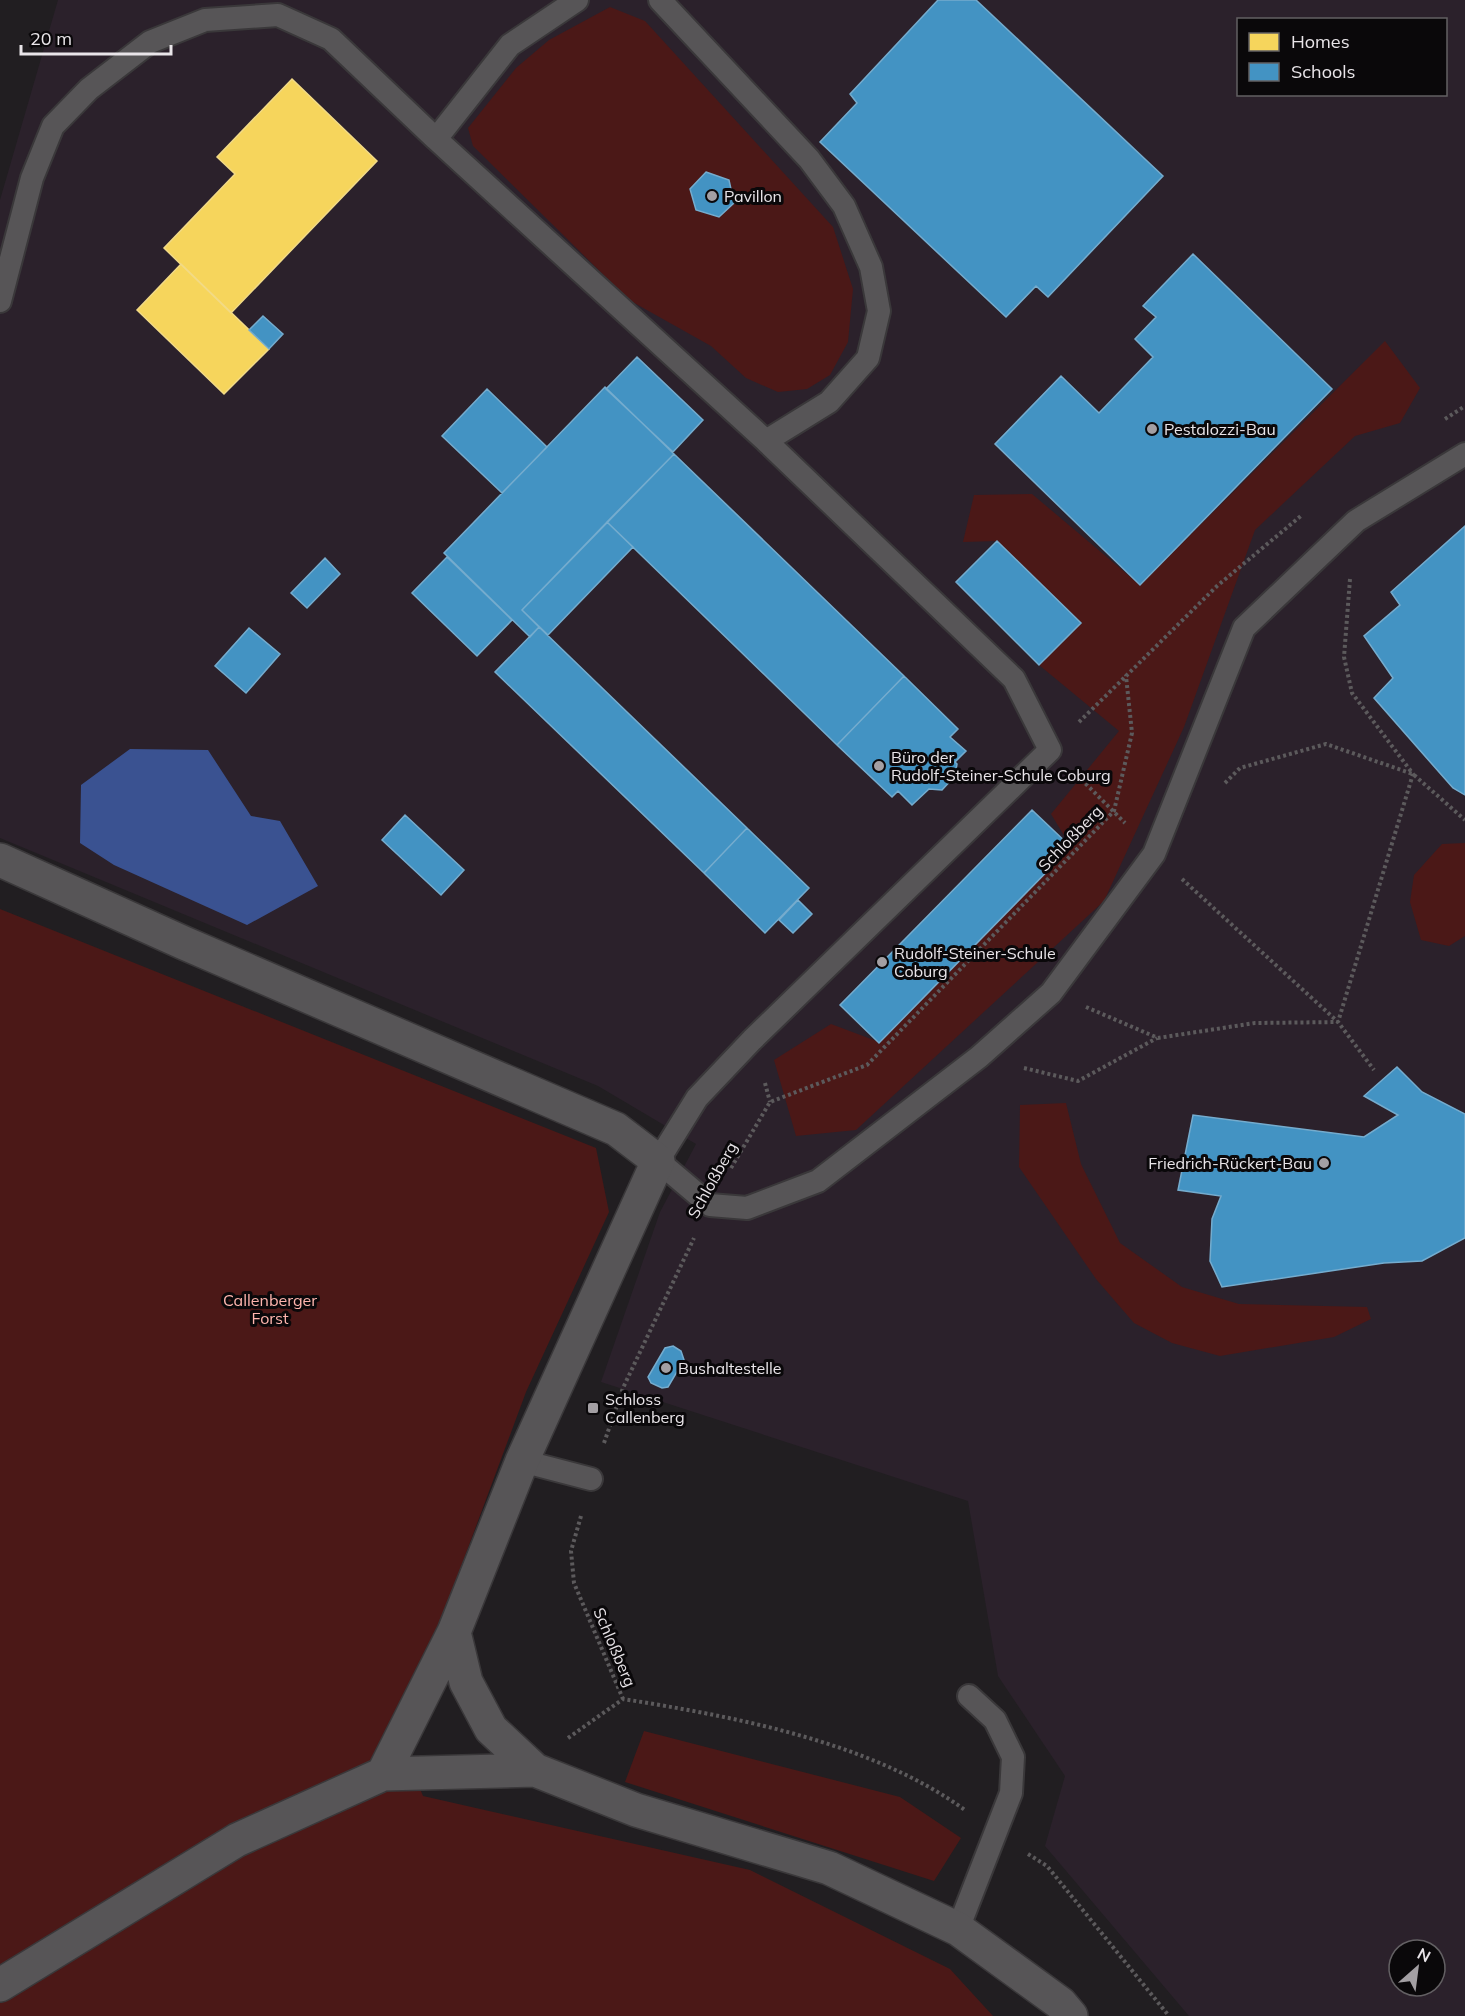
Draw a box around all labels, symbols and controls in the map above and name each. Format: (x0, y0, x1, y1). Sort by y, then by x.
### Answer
scale bar (21, 18, 171, 56)
legend (1237, 18, 1447, 96)
text: 20 m (30, 27, 72, 50)
text: Homes (1291, 30, 1350, 53)
text: Schools (1291, 60, 1356, 83)
place label: Pavillon (724, 186, 782, 206)
marker: Pavillon (705, 189, 719, 203)
place label: Pestalozzi-Bau (1164, 419, 1276, 439)
marker: Pestalozzi-Bau (1145, 422, 1159, 436)
place label: Büro der Rudolf-Steiner-Schule Coburg (891, 747, 1111, 785)
marker: Büro der Rudolf-Steiner-Schule Coburg (872, 759, 886, 773)
street label: Schloßberg (1034, 801, 1106, 875)
place label: Rudolf-Steiner-Schule Coburg (894, 943, 1056, 981)
marker: Rudolf-Steiner-Schule Coburg (875, 955, 889, 969)
street label: Schloßberg (683, 1138, 741, 1222)
place label: Friedrich-Rückert-Bau (1148, 1153, 1312, 1173)
marker: Friedrich-Rückert-Bau (1317, 1156, 1331, 1170)
park label: Callenberger Forst (223, 1290, 317, 1328)
place label: Bushaltestelle (678, 1358, 781, 1378)
marker: Bushaltestelle (659, 1361, 673, 1375)
place label: Schloss Callenberg (605, 1389, 685, 1427)
marker: Schloss Callenberg (586, 1401, 600, 1415)
street label: Schloßberg (589, 1604, 641, 1690)
north arrow (1387, 1938, 1447, 1998)
text: N (1414, 1943, 1434, 1966)

